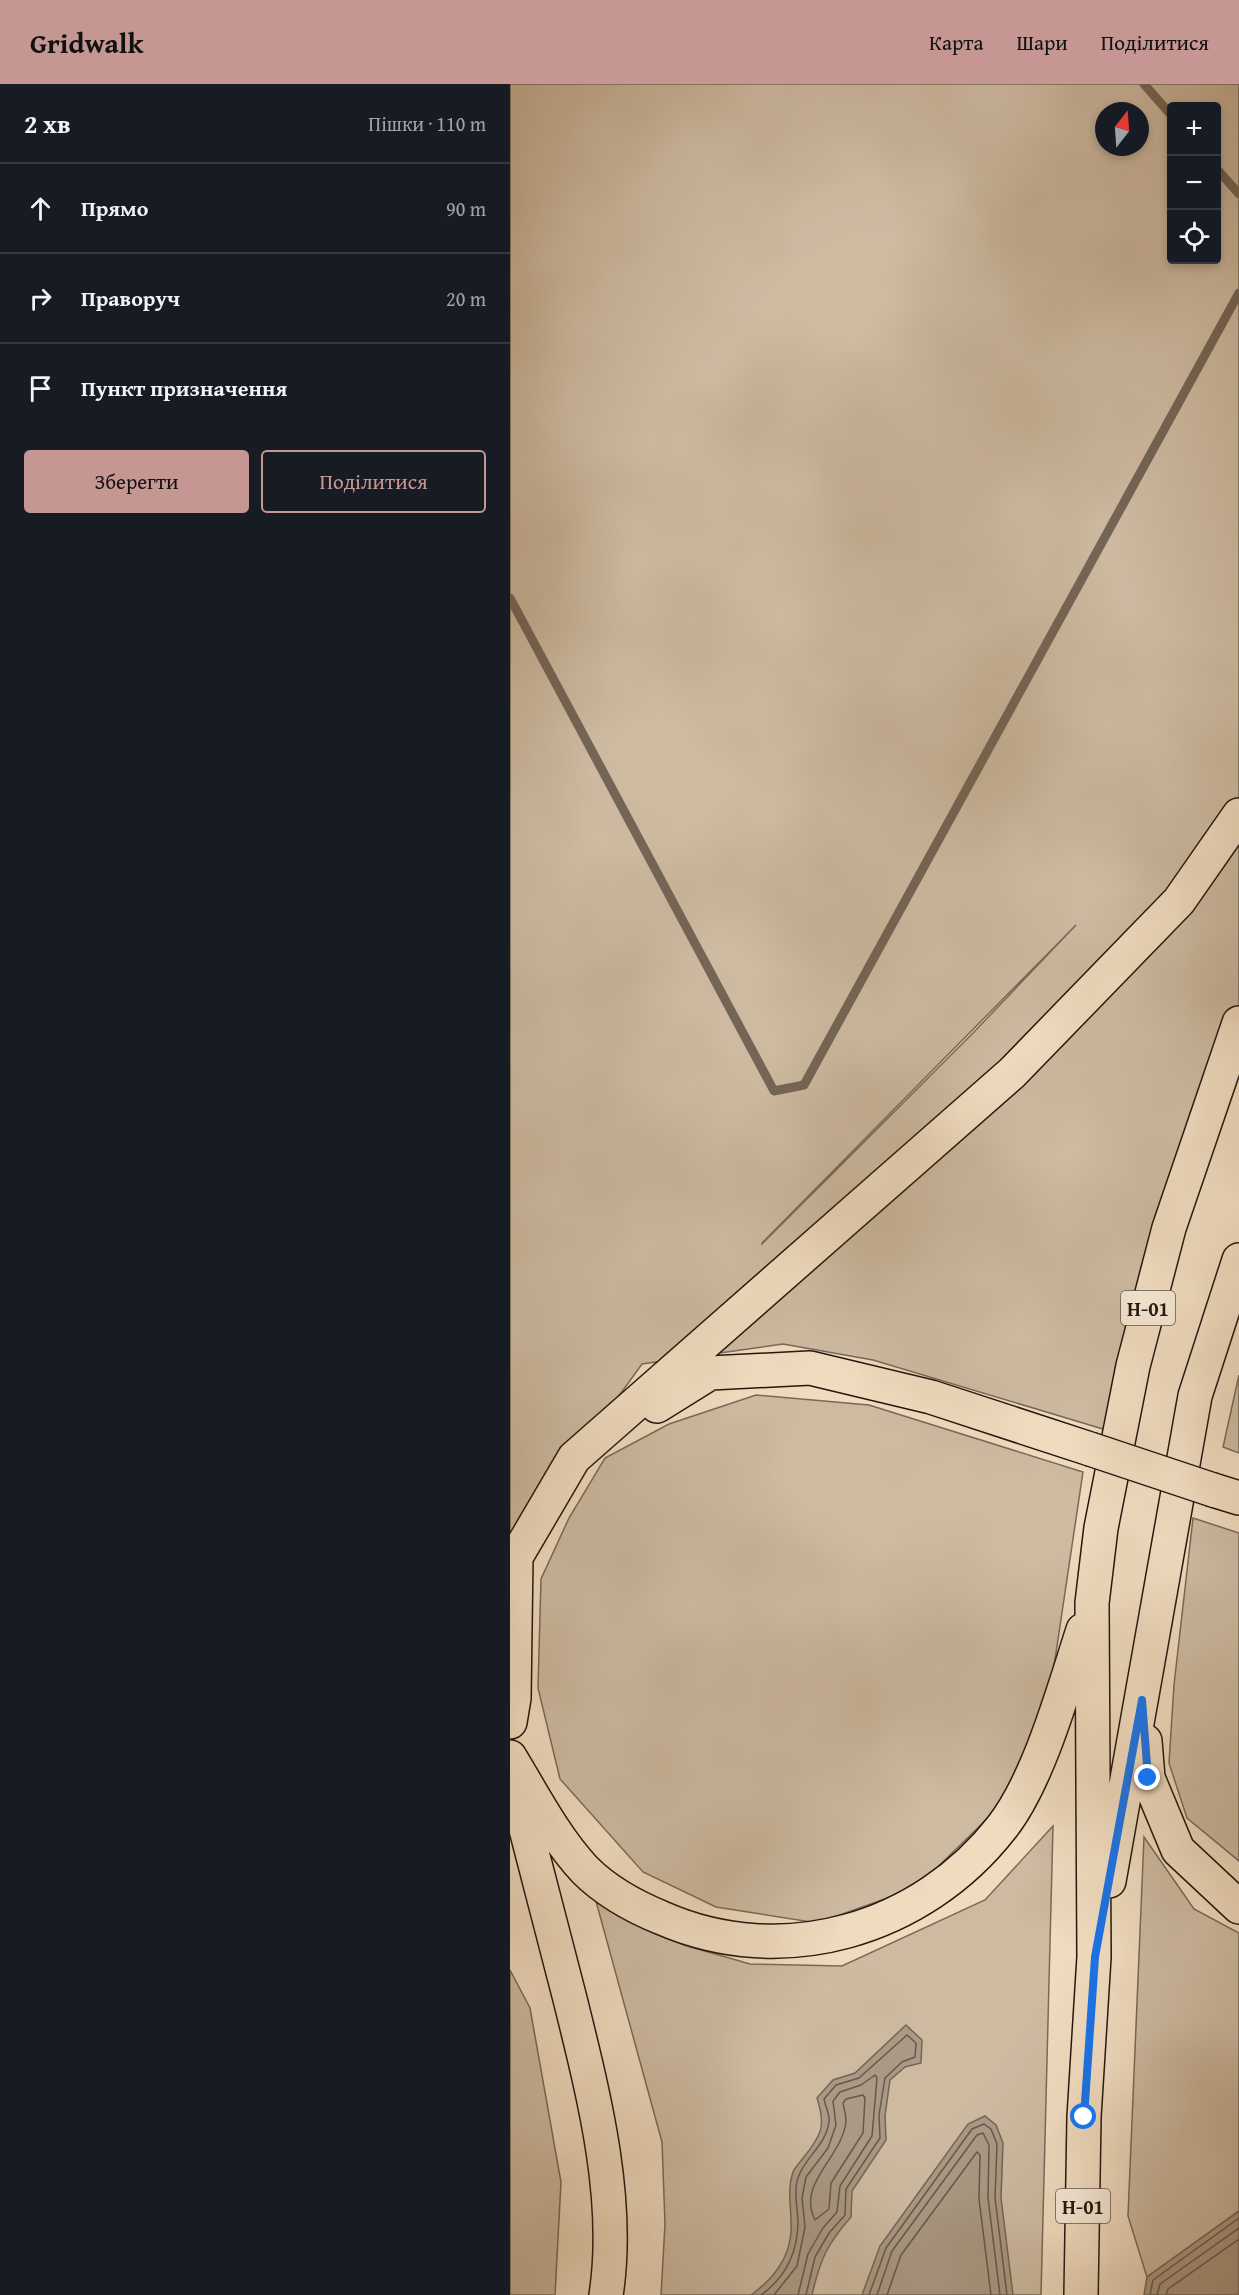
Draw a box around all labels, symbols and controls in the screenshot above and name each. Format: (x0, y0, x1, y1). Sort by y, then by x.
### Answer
text: Gridwalk (30, 22, 143, 63)
text: Карта (929, 27, 983, 58)
text: Шари (1016, 27, 1068, 58)
text: Поділитися (1101, 27, 1209, 58)
north arrow (1095, 102, 1149, 156)
map controls (1167, 102, 1221, 264)
button: + (1167, 102, 1221, 156)
text: 2 хв (24, 104, 71, 143)
text: Пішки · 110 m (368, 109, 486, 138)
button: − (1167, 156, 1221, 210)
icon: ahead (24, 192, 57, 225)
text: Прямо (81, 192, 148, 224)
text: 90 m (446, 194, 486, 223)
button: locate (1167, 210, 1221, 264)
icon: right (24, 282, 57, 315)
text: Праворуч (81, 282, 180, 314)
text: 20 m (446, 284, 486, 313)
icon: arrive (24, 372, 57, 405)
text: Пункт призначення (81, 372, 287, 404)
button: Зберегти (24, 450, 249, 513)
button: Поділитися (261, 450, 486, 513)
road number: Н-01 (1121, 1291, 1175, 1325)
route end (1134, 1764, 1160, 1790)
route start (1070, 2103, 1096, 2129)
road number: Н-01 (1056, 2189, 1110, 2223)

